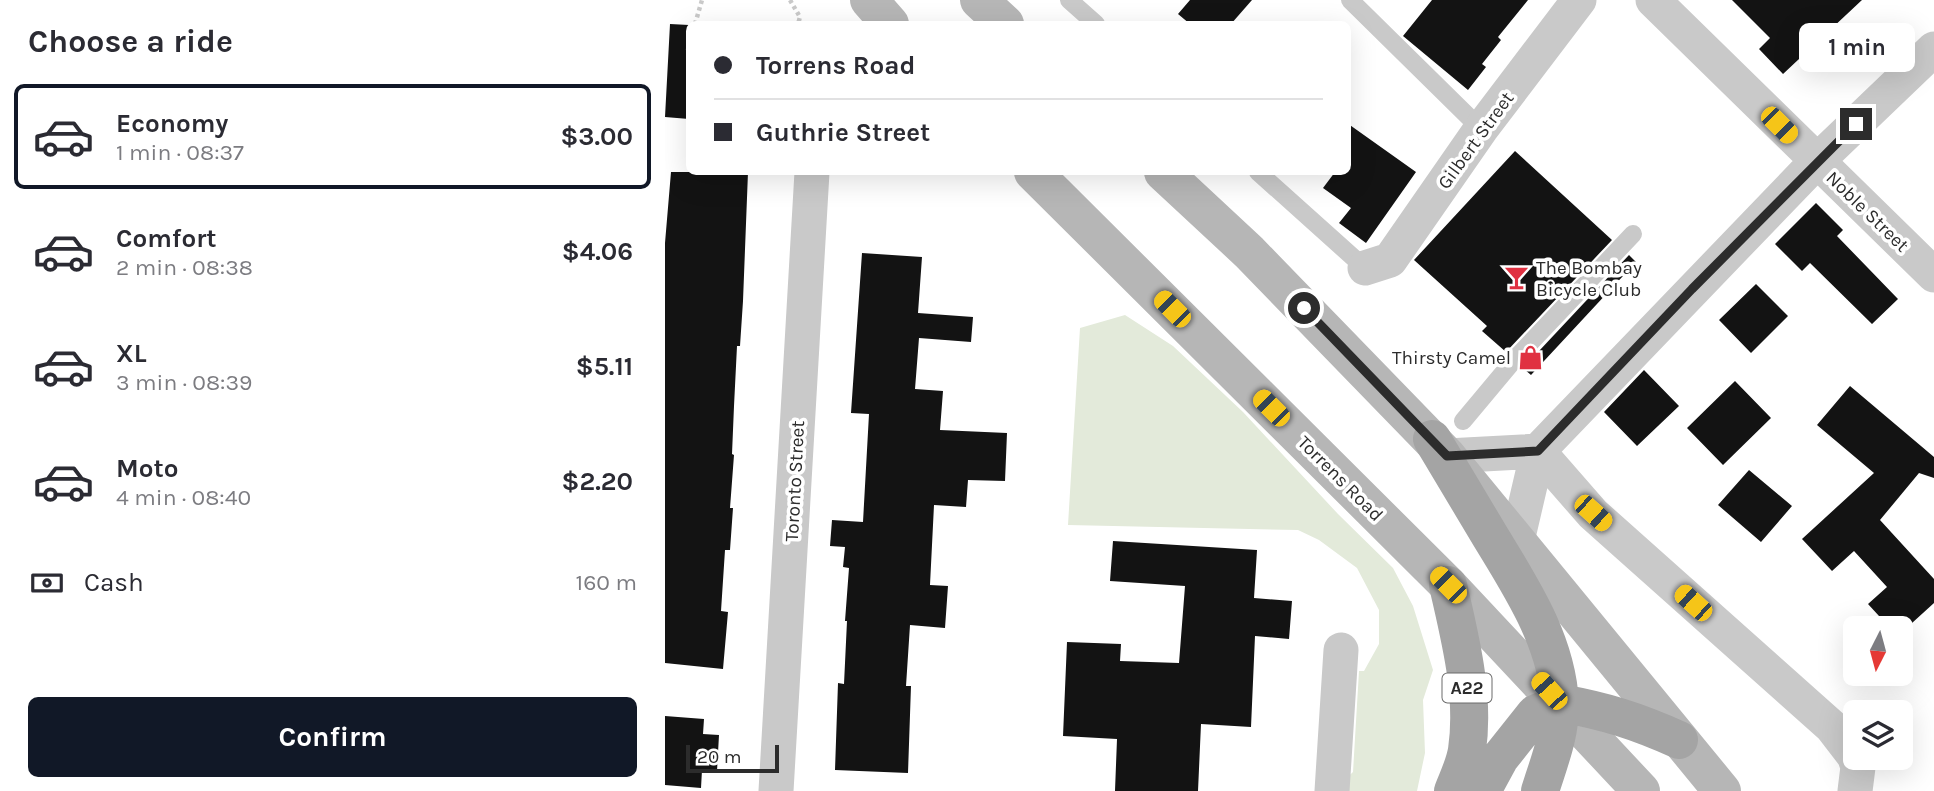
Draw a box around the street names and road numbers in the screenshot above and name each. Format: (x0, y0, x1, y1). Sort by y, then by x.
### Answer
street label: Gilbert Street (1433, 88, 1518, 194)
street label: Noble Street (1821, 167, 1913, 257)
street label: Toronto Street (781, 420, 809, 542)
street label: Torrens Road (1293, 431, 1388, 526)
road number: A22 (1443, 674, 1491, 702)

